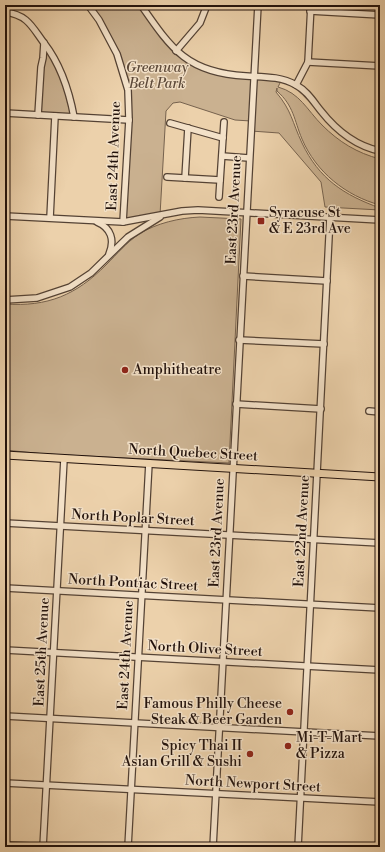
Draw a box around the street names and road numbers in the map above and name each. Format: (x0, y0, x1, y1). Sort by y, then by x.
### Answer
street label: East 24th Avenue (103, 101, 125, 211)
street label: East 23rd Avenue (222, 155, 246, 265)
street label: North Quebec Street (128, 441, 258, 465)
street label: East 22nd Avenue (290, 475, 314, 587)
street label: East 23rd Avenue (205, 478, 229, 588)
street label: North Poplar Street (71, 506, 195, 530)
street label: North Pontiac Street (67, 571, 199, 595)
street label: East 25th Avenue (30, 597, 54, 707)
street label: East 24th Avenue (114, 600, 138, 710)
street label: North Olive Street (147, 637, 263, 661)
street label: North Newport Street (185, 771, 321, 797)

